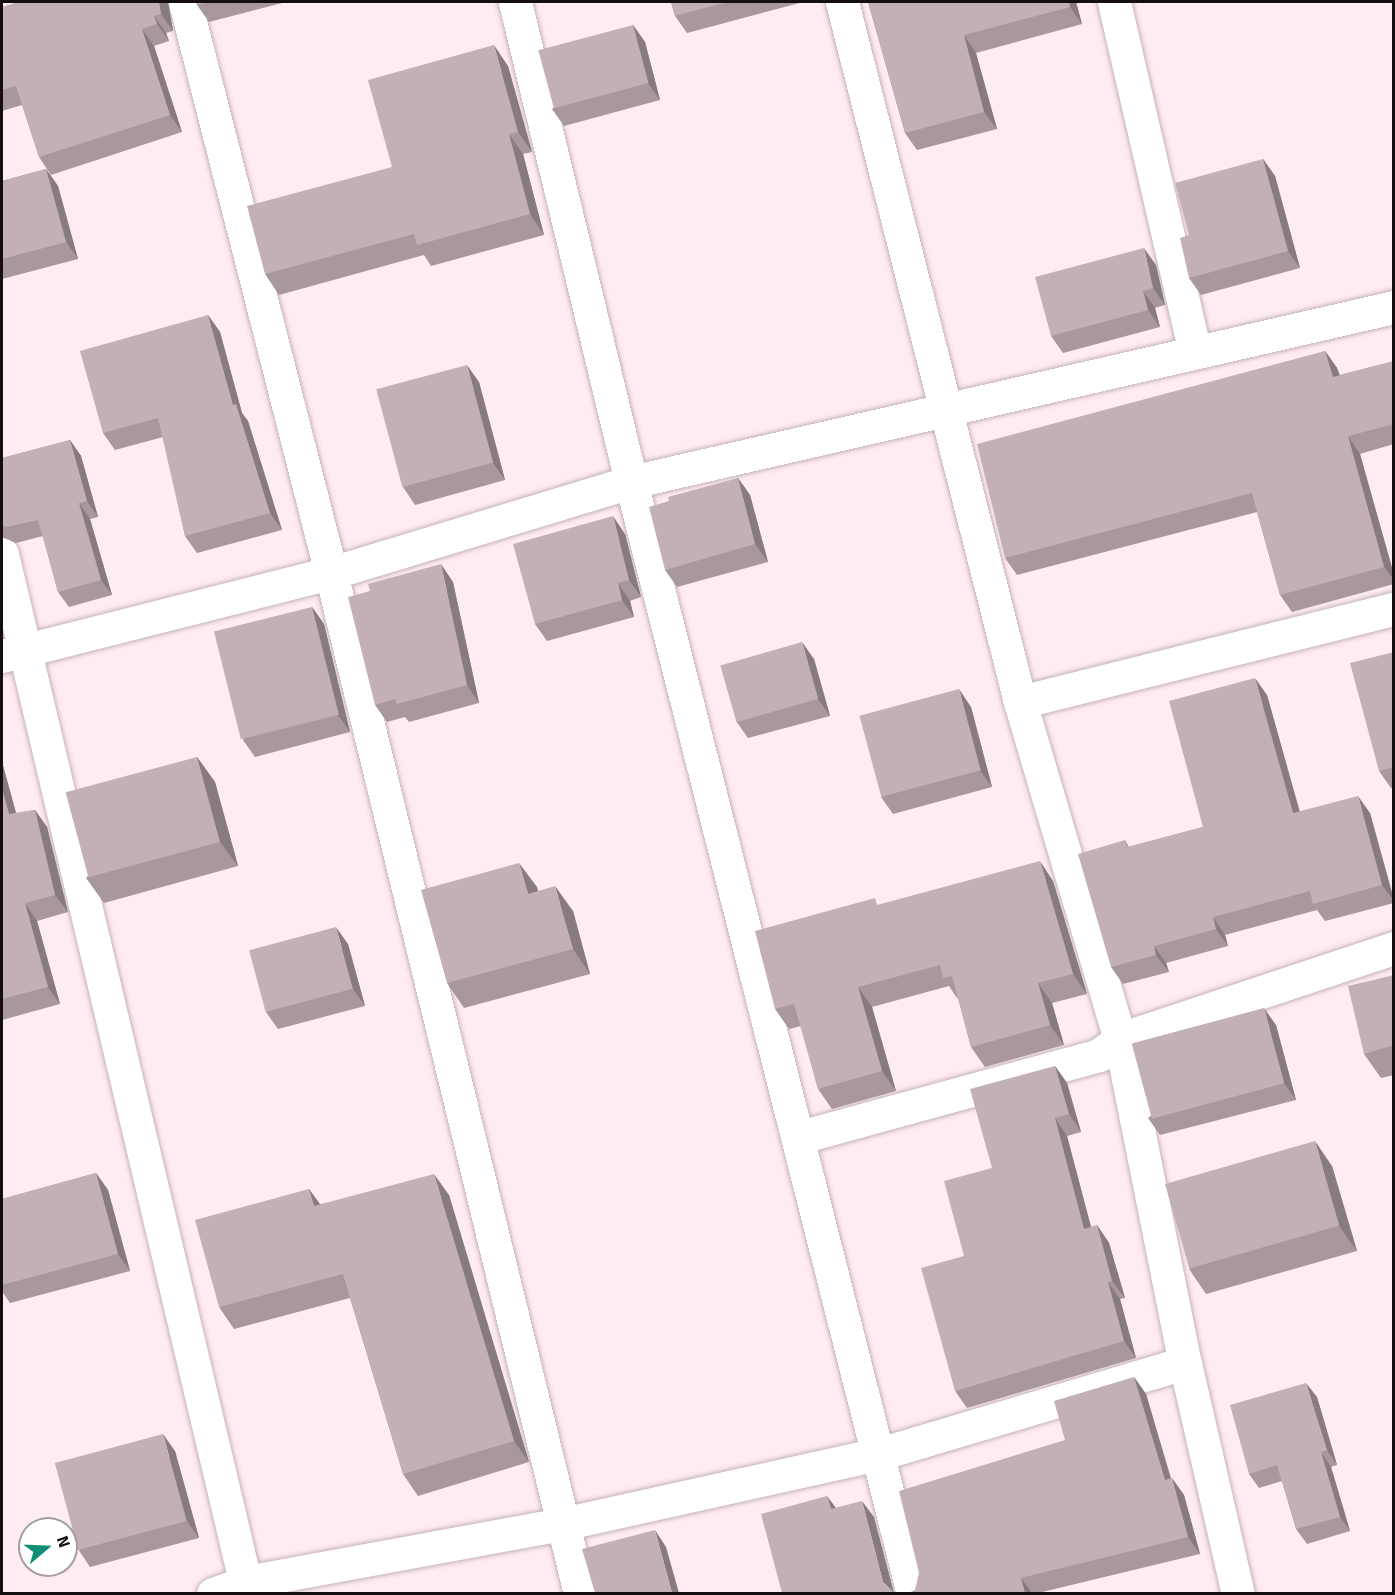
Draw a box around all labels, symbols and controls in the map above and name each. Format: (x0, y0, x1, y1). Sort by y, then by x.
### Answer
north arrow (18, 1517, 78, 1577)
text: N (52, 1533, 74, 1550)

